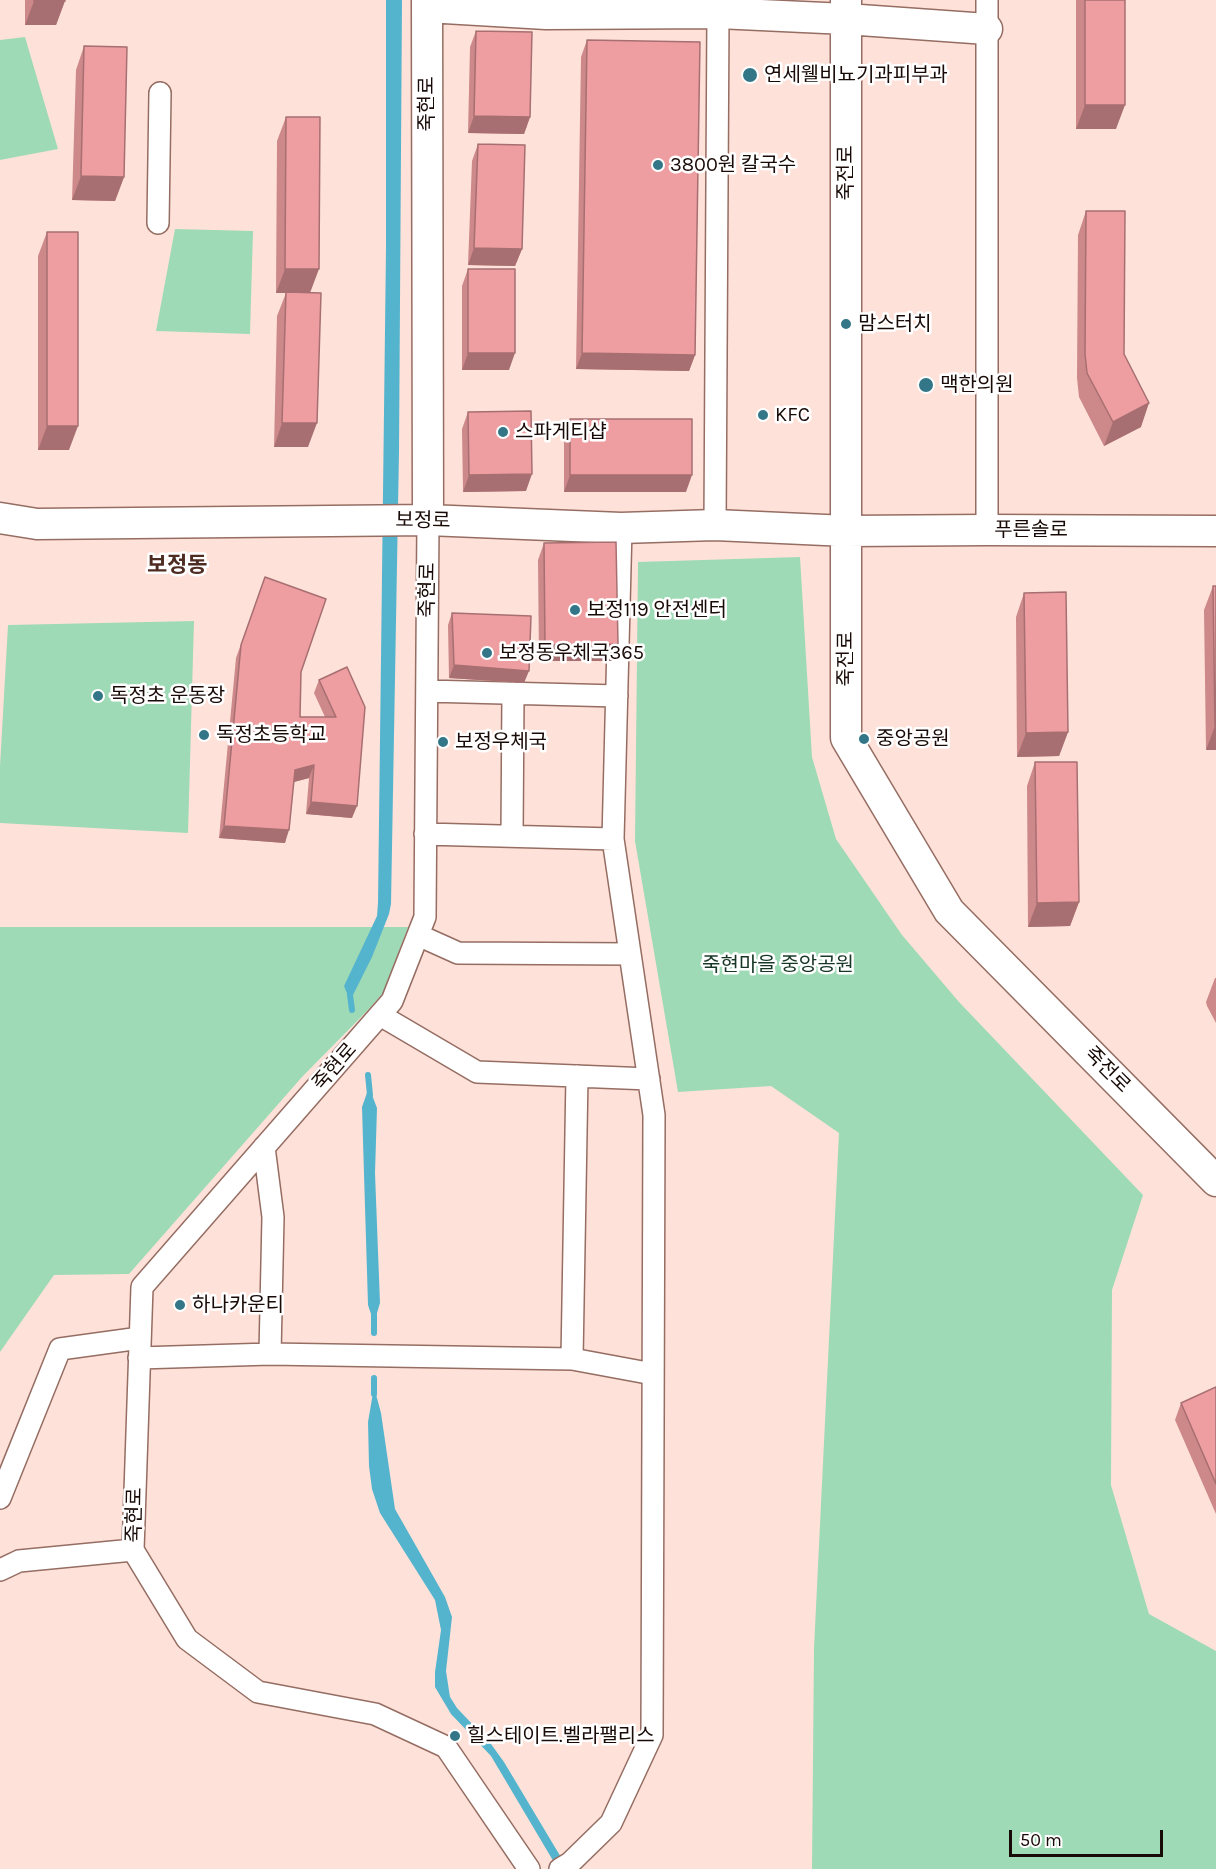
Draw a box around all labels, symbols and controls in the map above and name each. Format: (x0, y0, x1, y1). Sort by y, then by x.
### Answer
place label: 연세웰비뇨기과피부과 (764, 63, 948, 87)
marker: 연세웰비뇨기과피부과 (741, 66, 759, 84)
street label: 죽현로 (415, 76, 439, 132)
street label: 죽전로 (834, 145, 858, 201)
place label: 3800원 칼국수 (670, 153, 796, 177)
marker: 3800원 칼국수 (651, 158, 665, 172)
place label: 맘스터치 (858, 312, 932, 336)
marker: 맘스터치 (839, 317, 853, 331)
place label: 맥한의원 (940, 373, 1014, 397)
marker: 맥한의원 (917, 376, 935, 394)
place label: KFC (775, 403, 810, 427)
marker: KFC (756, 408, 770, 422)
place label: 스파게티샵 (515, 420, 607, 444)
marker: 스파게티샵 (496, 425, 510, 439)
street label: 보정로 (395, 509, 451, 533)
street label: 푸른솔로 (994, 518, 1068, 542)
district label: 보정동 (147, 553, 207, 579)
street label: 죽현로 (416, 562, 440, 618)
place label: 보정119 안전센터 (587, 598, 727, 622)
marker: 보정119 안전센터 (568, 603, 582, 617)
street label: 죽전로 (834, 631, 858, 687)
place label: 보정동우체국365 (499, 641, 644, 665)
marker: 보정동우체국365 (480, 646, 494, 660)
place label: 독정초 운동장 (110, 684, 225, 708)
marker: 독정초 운동장 (91, 689, 105, 703)
place label: 독정초등학교 (216, 723, 326, 747)
place label: 중앙공원 (876, 727, 950, 751)
marker: 독정초등학교 (197, 728, 211, 742)
place label: 보정우체국 (455, 730, 547, 754)
marker: 중앙공원 (857, 732, 871, 746)
marker: 보정우체국 (436, 735, 450, 749)
park label: 죽현마을 중앙공원 (702, 953, 854, 977)
street label: 죽현로 (308, 1038, 362, 1096)
street label: 죽전로 (1079, 1042, 1135, 1098)
place label: 하나카운티 (192, 1293, 284, 1317)
marker: 하나카운티 (173, 1298, 187, 1312)
street label: 죽현로 (123, 1487, 147, 1543)
place label: 힐스테이트.벨라팰리스 (467, 1724, 655, 1748)
marker: 힐스테이트.벨라팰리스 (448, 1729, 462, 1743)
scale bar (1012, 1818, 1166, 1856)
text: 50 m (1020, 1829, 1062, 1851)

